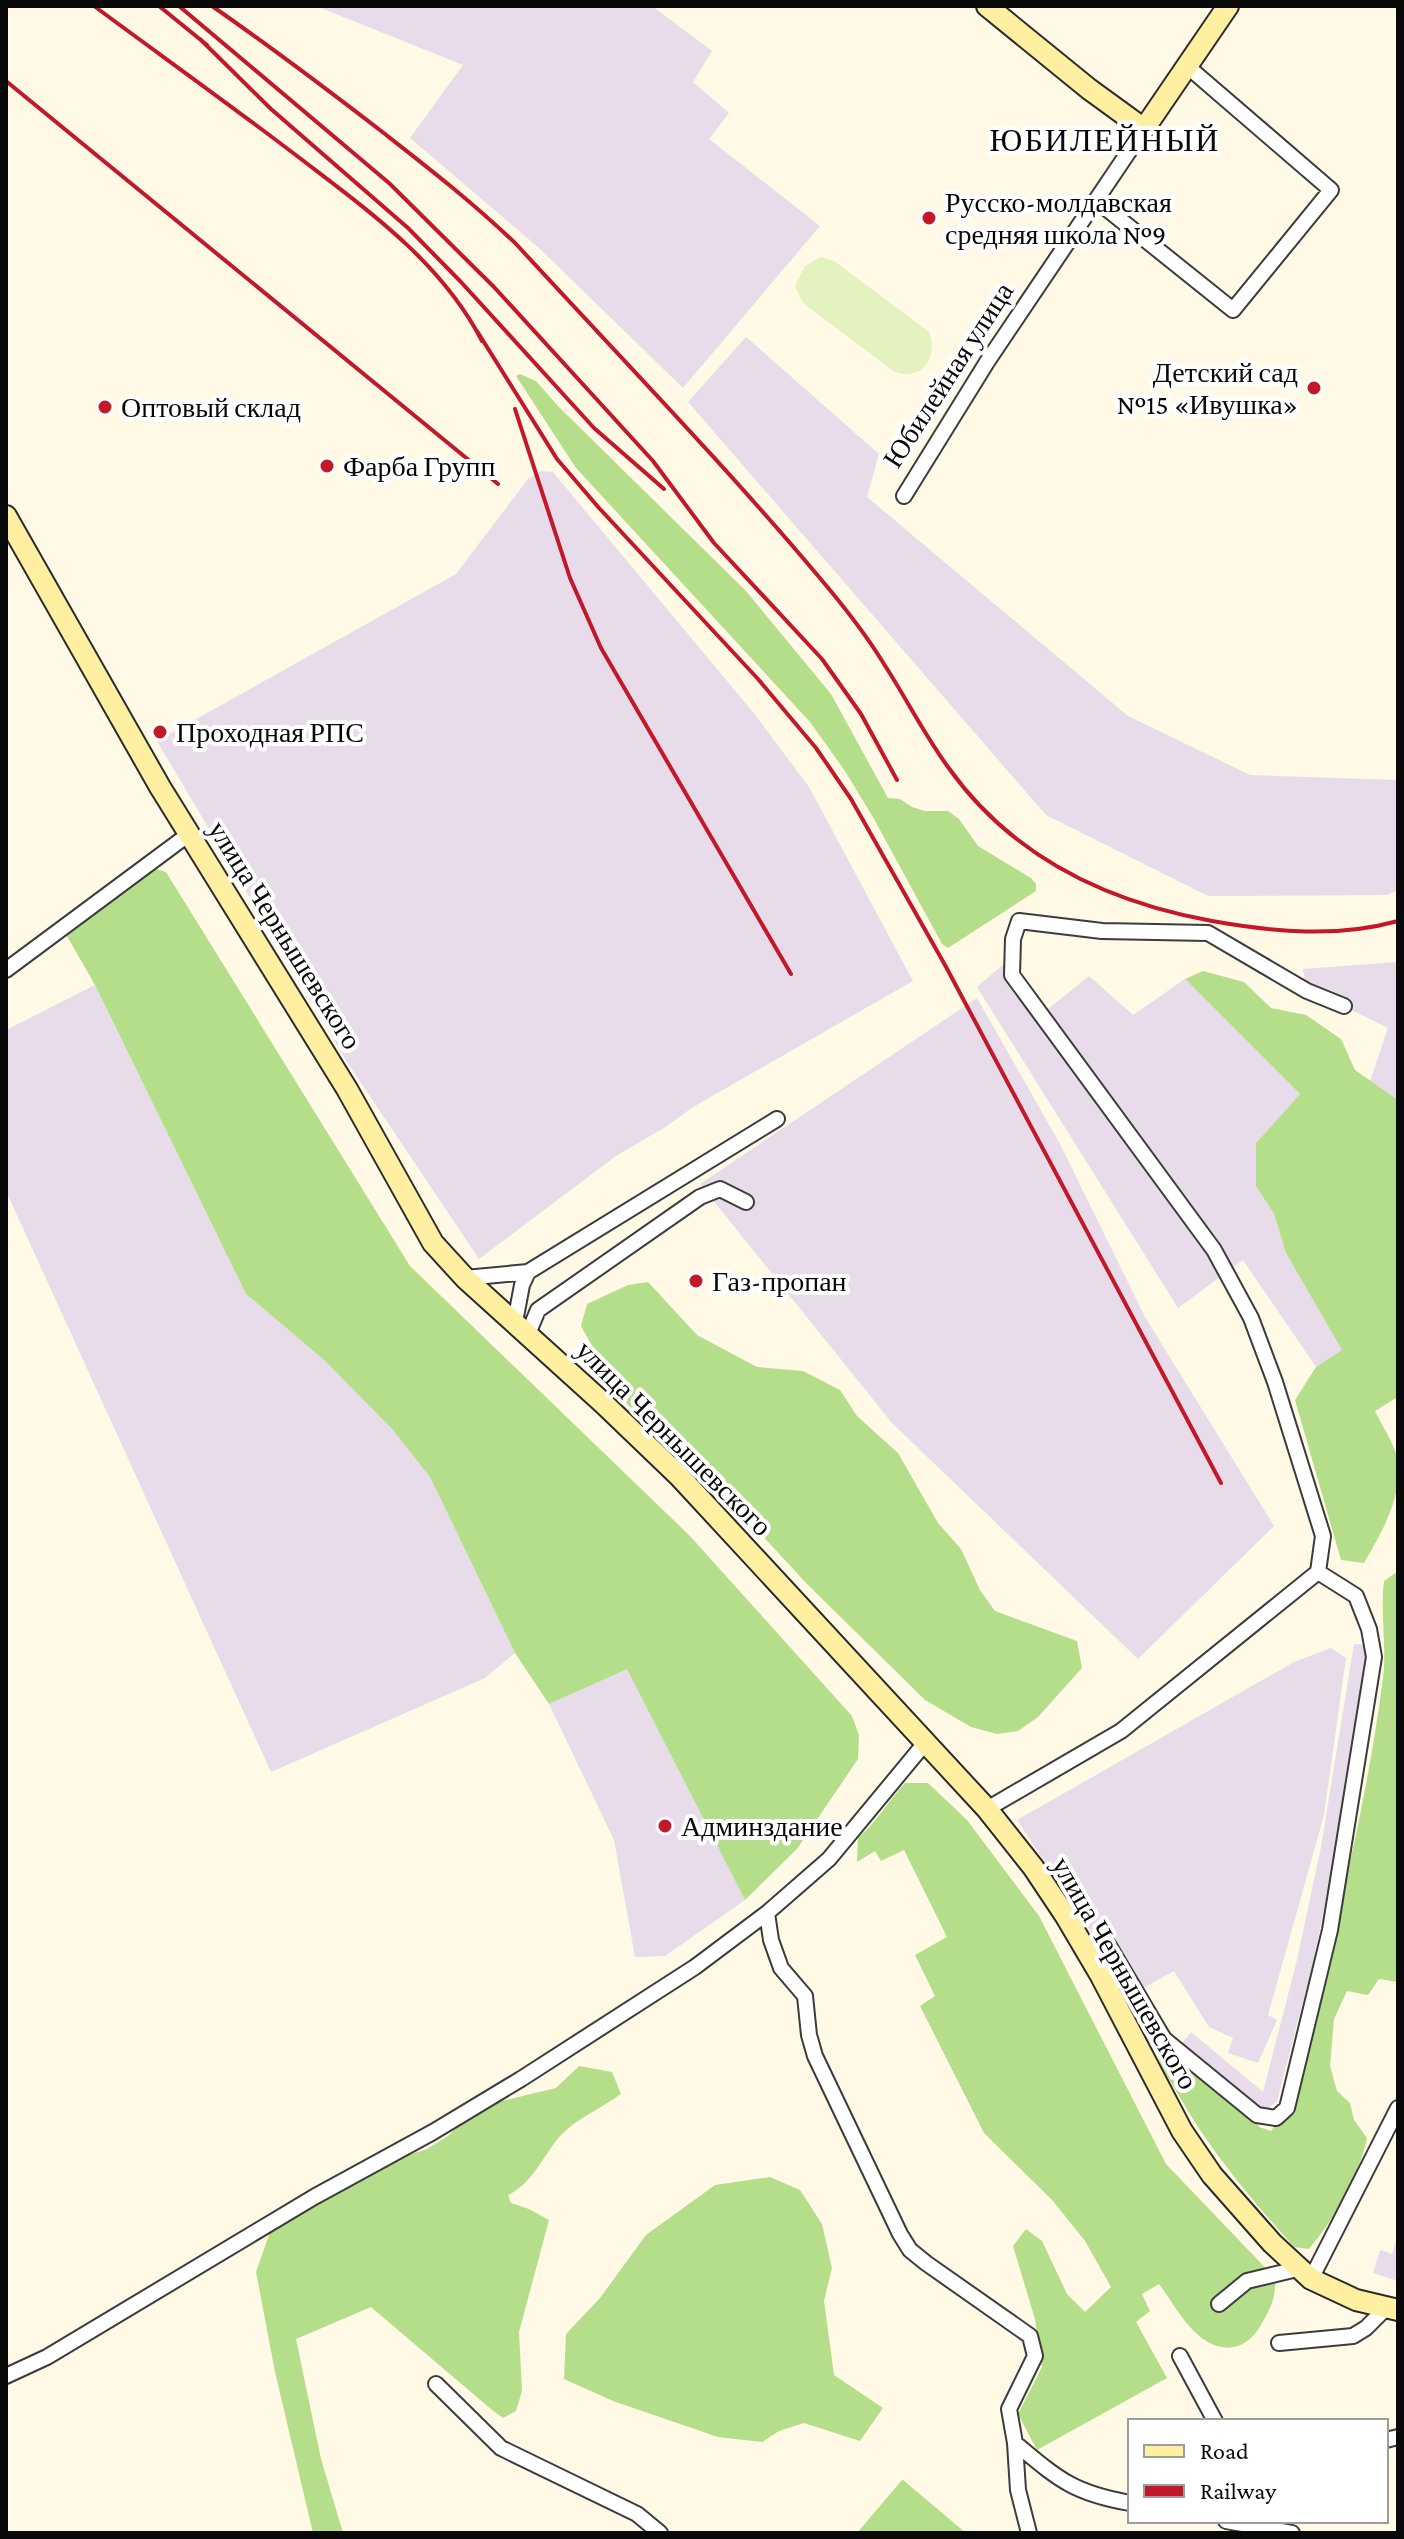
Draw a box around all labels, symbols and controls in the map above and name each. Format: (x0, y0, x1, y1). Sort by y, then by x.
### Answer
district label: ЮБИЛЕЙНЫЙ (990, 122, 1220, 158)
place label: Русско-молдавская средняя школа №9 (945, 187, 1172, 250)
marker: Русско-молдавская средняя школа №9 (920, 209, 938, 227)
street label: Юбилейная улица (877, 276, 1020, 473)
place label: Детский сад №15 «Ивушка» (1117, 357, 1298, 420)
marker: Детский сад №15 «Ивушка» (1305, 379, 1323, 397)
place label: Оптовый склад (121, 392, 301, 423)
marker: Оптовый склад (96, 398, 114, 416)
place label: Фарба Групп (343, 451, 496, 482)
marker: Фарба Групп (318, 457, 336, 475)
place label: Проходная РПС (176, 717, 364, 748)
marker: Проходная РПС (151, 723, 169, 741)
street label: улица Чернышевского (202, 815, 368, 1055)
place label: Газ-пропан (712, 1266, 847, 1297)
marker: Газ-пропан (687, 1272, 705, 1290)
street label: улица Чернышевского (570, 1334, 778, 1542)
place label: Админздание (681, 1811, 843, 1842)
marker: Админздание (656, 1817, 674, 1835)
street label: улица Чернышевского (1046, 1851, 1204, 2095)
legend (1128, 2419, 1388, 2523)
text: Road (1200, 2437, 1249, 2464)
text: Railway (1200, 2477, 1277, 2504)

